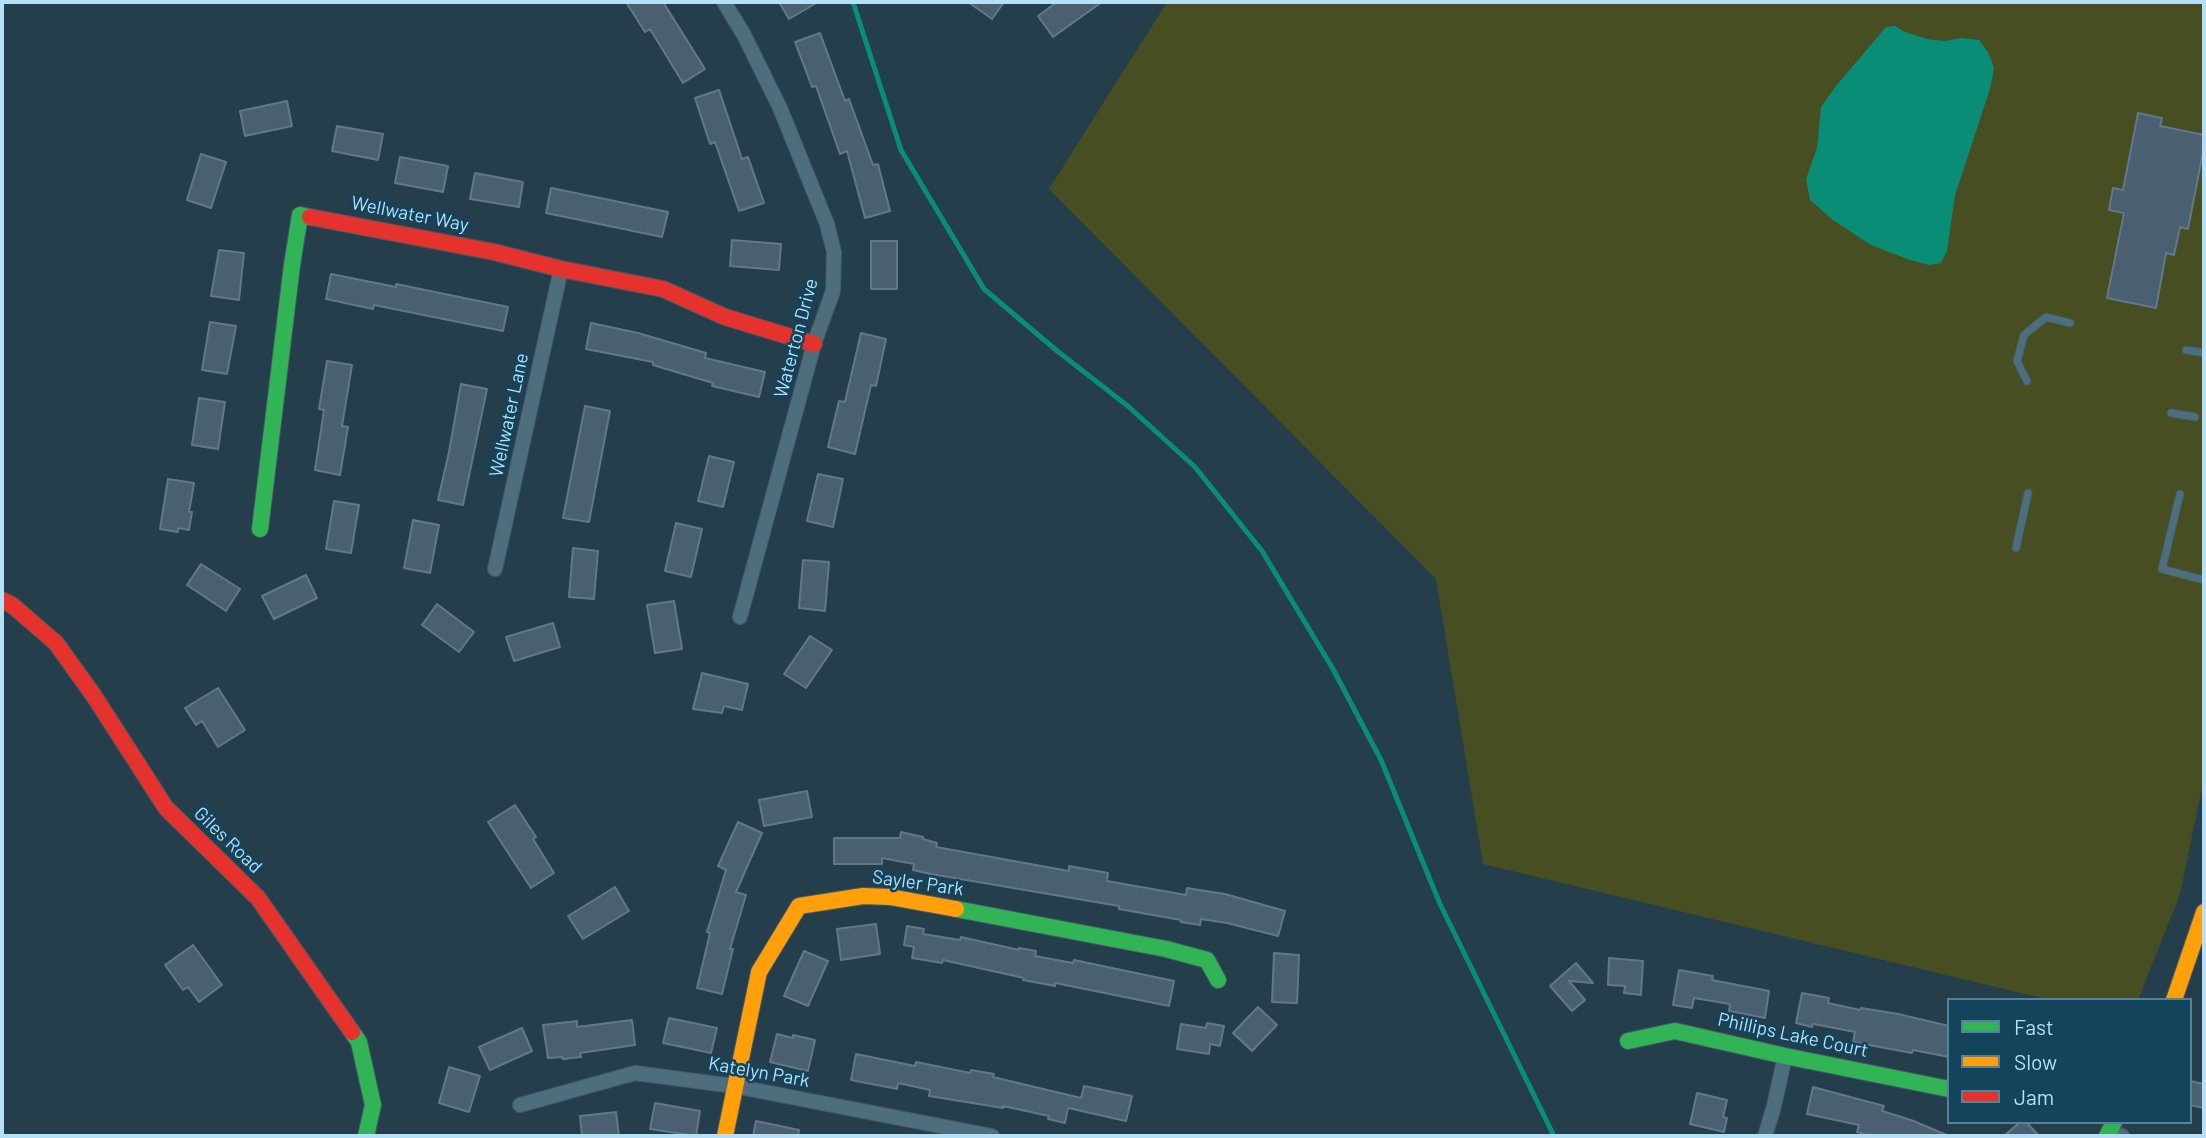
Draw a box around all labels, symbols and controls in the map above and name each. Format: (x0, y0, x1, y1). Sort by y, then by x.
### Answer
street label: Wellwater Way (349, 191, 471, 237)
street label: Waterton Drive (769, 276, 823, 400)
street label: Wellwater Lane (485, 351, 533, 479)
street label: Giles Road (189, 802, 267, 878)
street label: Sayler Park (871, 865, 965, 901)
legend (1947, 998, 2192, 1124)
street label: Phillips Lake Court (1716, 1008, 1870, 1062)
text: Fast (2014, 1014, 2054, 1039)
text: Slow (2014, 1049, 2057, 1074)
street label: Katelyn Park (707, 1052, 811, 1092)
text: Jam (2014, 1084, 2054, 1109)

